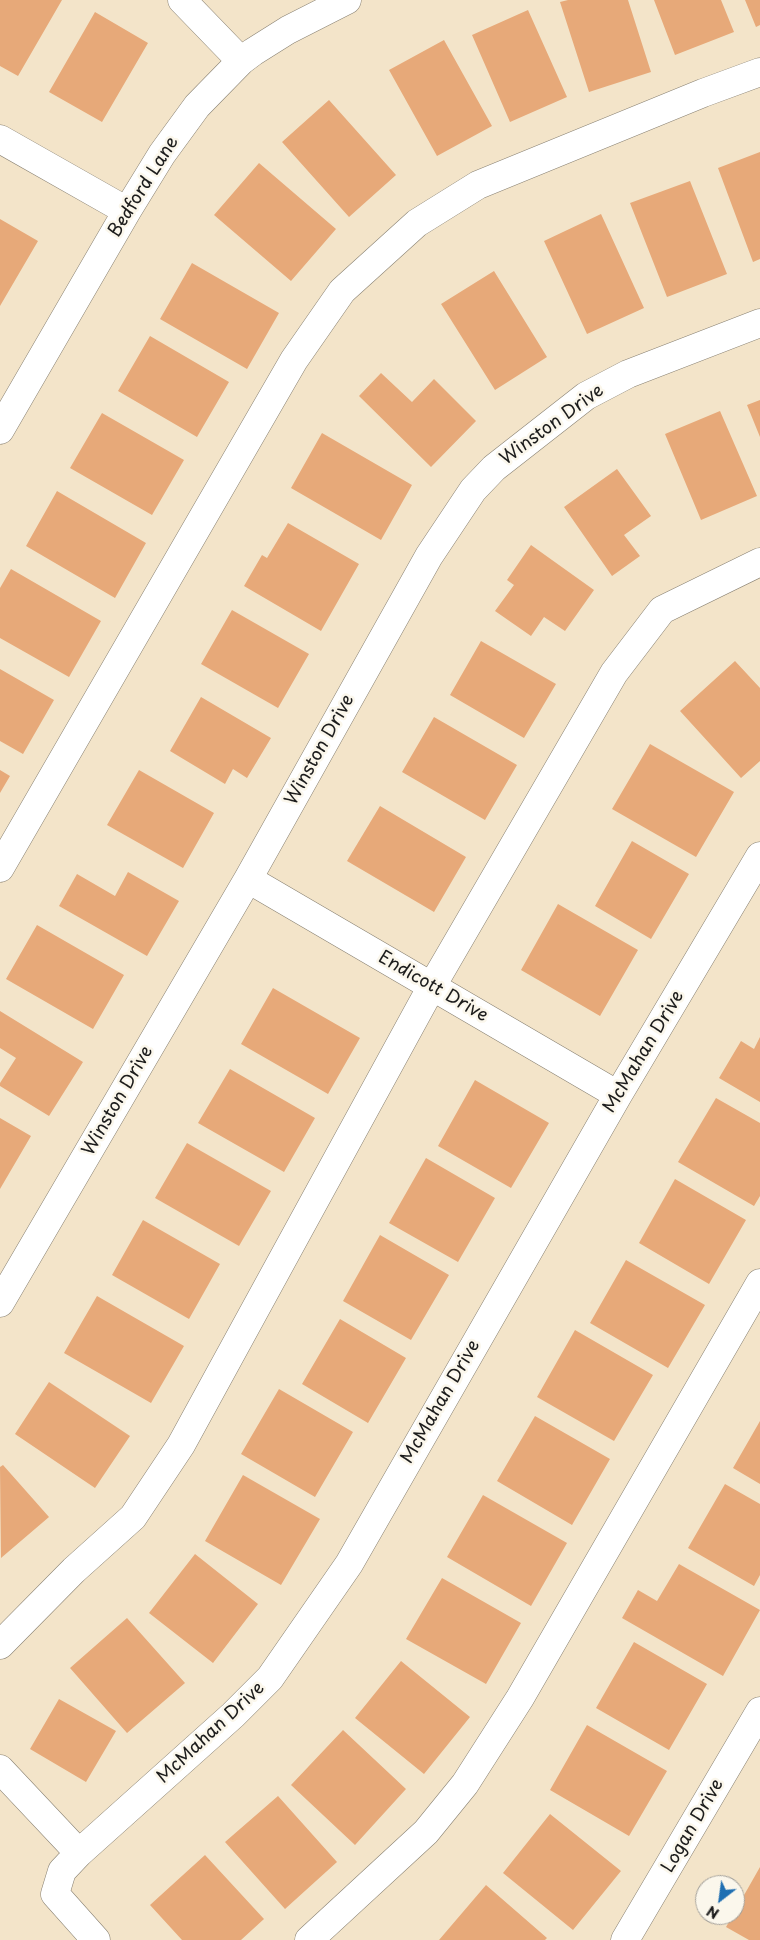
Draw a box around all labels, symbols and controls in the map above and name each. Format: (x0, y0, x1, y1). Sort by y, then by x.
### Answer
street label: Bedford Lane (104, 133, 184, 241)
street label: Winston Drive (496, 380, 608, 470)
street label: Winston Drive (281, 691, 359, 809)
street label: Endicott Drive (374, 947, 492, 1027)
street label: McMahan Drive (599, 987, 689, 1117)
street label: Winston Drive (78, 1042, 158, 1160)
street label: McMahan Drive (397, 1336, 485, 1468)
street label: McMahan Drive (153, 1678, 269, 1788)
street label: Logan Drive (657, 1775, 729, 1877)
north arrow (695, 1875, 745, 1925)
text: N (703, 1901, 723, 1924)

